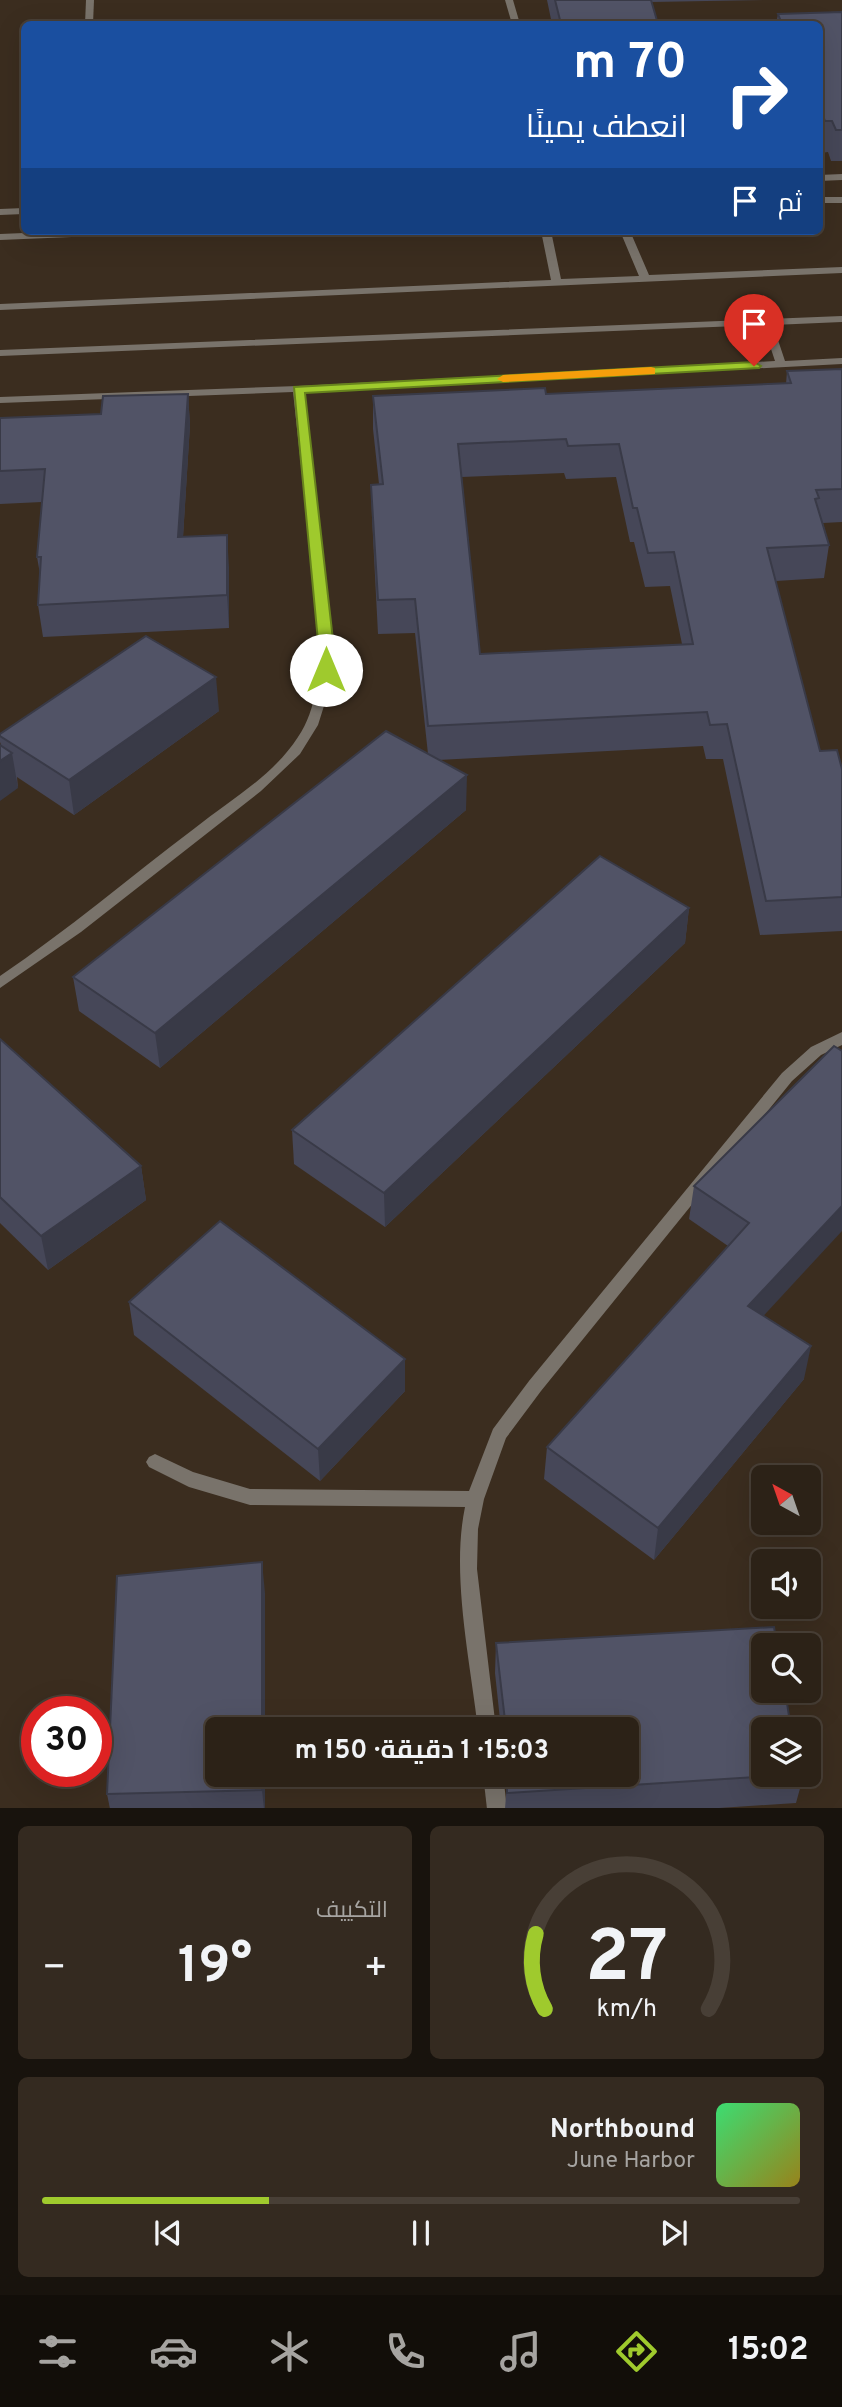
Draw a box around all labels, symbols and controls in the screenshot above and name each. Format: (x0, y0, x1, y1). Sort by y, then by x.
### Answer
text: 70 m (573, 34, 687, 96)
icon: right (711, 49, 802, 140)
text: انعطف يمينًا (526, 109, 687, 149)
icon: arrive (726, 182, 764, 220)
text: ثم (778, 188, 802, 221)
pin (724, 294, 784, 366)
icon: arrive (735, 305, 773, 343)
position arrow (289, 633, 363, 707)
north arrow (751, 1465, 821, 1535)
map controls (751, 1465, 821, 1787)
button: sound (751, 1549, 821, 1619)
button: search (751, 1633, 821, 1703)
speed limit sign: 30 (21, 1696, 112, 1787)
button: layers (751, 1717, 821, 1787)
text: 15:03 · 1 دقيقة · 150 m (295, 1735, 549, 1768)
text: التكييف (316, 1897, 388, 1926)
text: 27 (586, 1915, 668, 2007)
text: 19° (178, 1935, 252, 2001)
text: − (42, 1945, 67, 1994)
text: + (363, 1945, 388, 1994)
text: km/h (597, 1993, 657, 2025)
text: Northbound (550, 2114, 695, 2147)
text: June Harbor (567, 2147, 695, 2176)
icon: previous (149, 2214, 187, 2252)
icon: pause (402, 2214, 440, 2252)
icon: next (655, 2214, 693, 2252)
icon: filters (33, 2327, 82, 2376)
icon: car (149, 2327, 198, 2376)
icon: climate (265, 2327, 314, 2376)
icon: phone (381, 2327, 430, 2376)
icon: music (496, 2327, 545, 2376)
icon: directions (612, 2327, 661, 2376)
text: 15:02 (728, 2331, 809, 2371)

